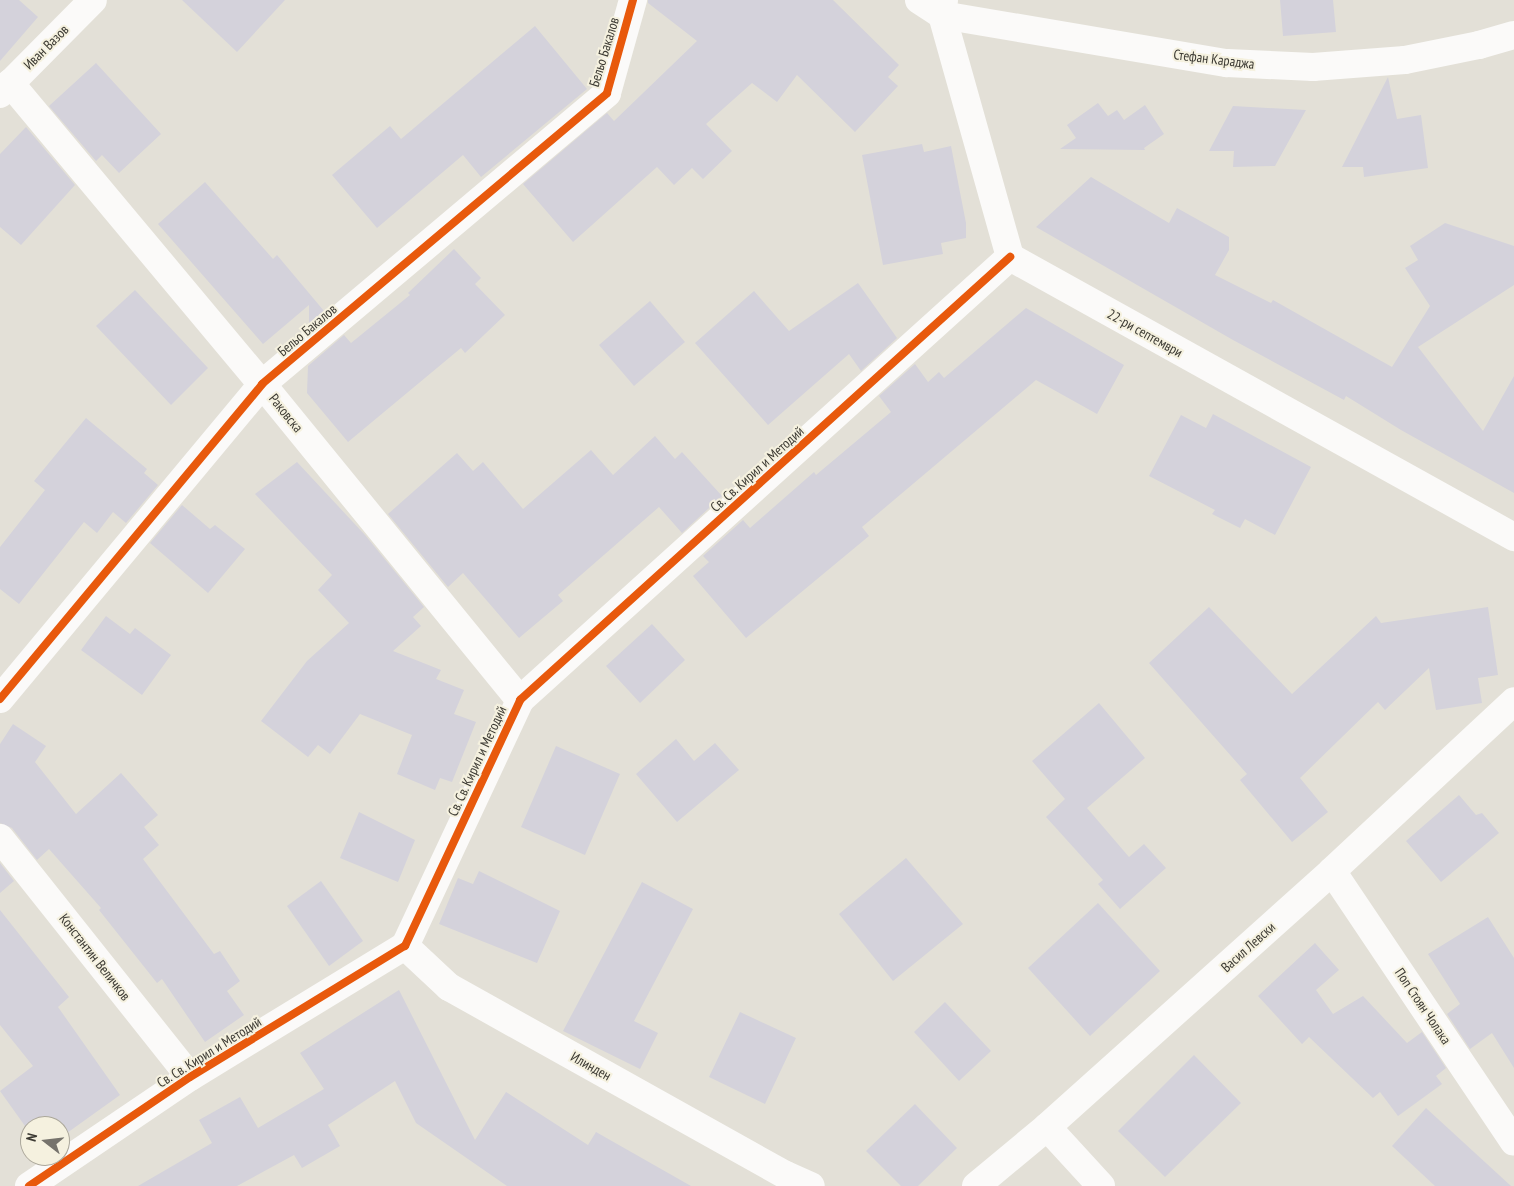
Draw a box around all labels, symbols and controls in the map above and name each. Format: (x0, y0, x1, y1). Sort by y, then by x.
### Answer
street label: Бельо Бакалов (585, 15, 623, 89)
street label: Иван Вазов (20, 21, 72, 73)
street label: Стефан Караджа (1173, 46, 1255, 72)
street label: Бельо Бакалов (274, 300, 340, 360)
street label: 22-ри септември (1104, 305, 1186, 361)
street label: Раковска (265, 390, 307, 436)
street label: Св. Св. Кирил и Методий (706, 422, 808, 516)
street label: Св. Св. Кирил и Методий (444, 702, 510, 820)
street label: Константин Величков (56, 910, 134, 1004)
street label: Васил Левски (1217, 918, 1279, 976)
street label: Поп Стоян Чолака (1391, 965, 1455, 1047)
street label: Св. Св. Кирил и Методий (153, 1013, 265, 1091)
street label: Илинден (568, 1048, 614, 1084)
north arrow (20, 1116, 70, 1166)
text: N (22, 1131, 41, 1143)

